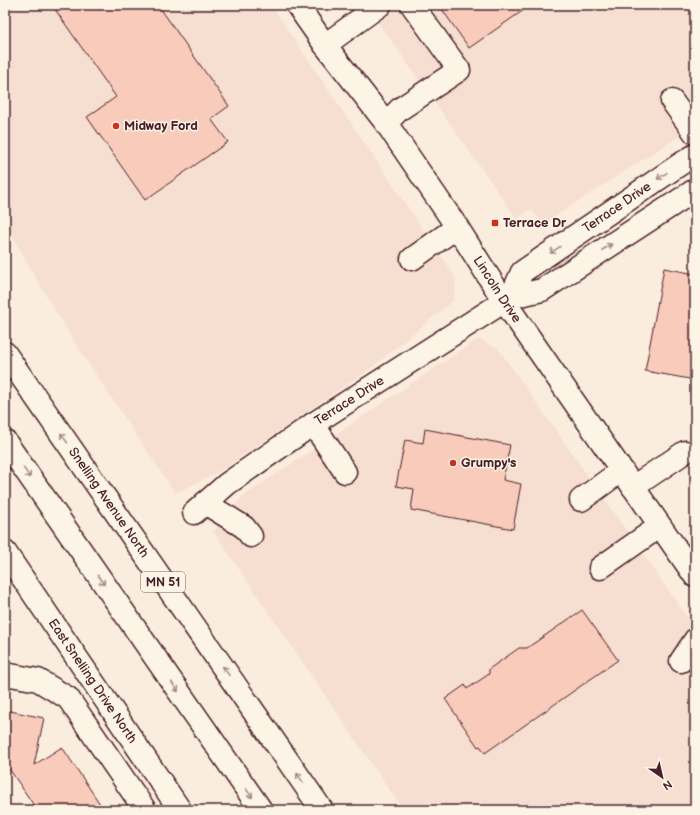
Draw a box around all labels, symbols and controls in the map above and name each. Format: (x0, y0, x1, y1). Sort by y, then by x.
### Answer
place label: Midway Ford (124, 118, 198, 134)
marker: Midway Ford (111, 121, 121, 131)
one-way arrow (657, 172, 668, 180)
street label: Terrace Drive (579, 178, 654, 236)
place label: Terrace Dr (503, 215, 567, 231)
marker: Terrace Dr (490, 218, 500, 228)
one-way arrow (601, 243, 612, 252)
one-way arrow (550, 246, 561, 254)
street label: Lincoln Drive (470, 253, 525, 326)
street label: Terrace Drive (312, 372, 387, 429)
one-way arrow (60, 433, 68, 444)
street label: Snelling Avenue North (65, 444, 153, 561)
place label: Grumpy's (461, 455, 516, 471)
marker: Grumpy's (448, 458, 458, 468)
one-way arrow (23, 467, 31, 478)
road number: MN 51 (141, 572, 185, 592)
one-way arrow (97, 574, 105, 585)
street label: East Snelling Drive North (45, 616, 140, 746)
one-way arrow (222, 666, 230, 677)
one-way arrow (171, 681, 179, 692)
north arrow (642, 757, 682, 797)
one-way arrow (296, 773, 304, 784)
text: N (660, 777, 674, 793)
one-way arrow (245, 788, 253, 799)

